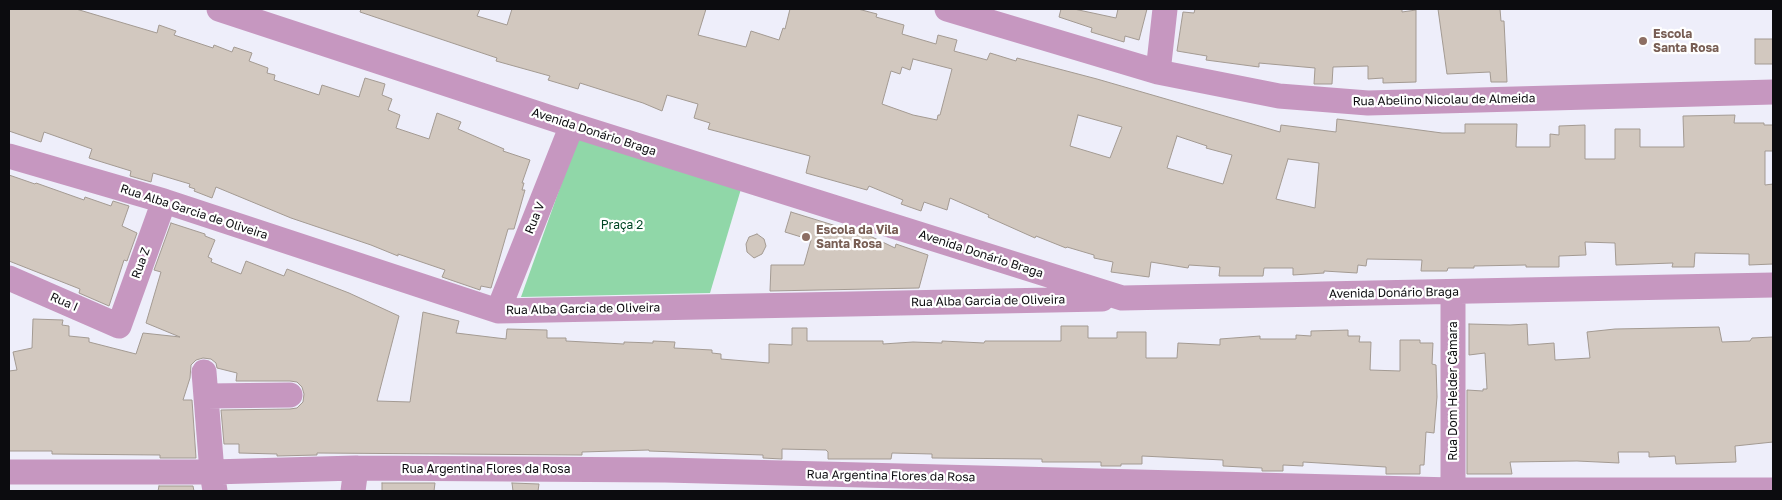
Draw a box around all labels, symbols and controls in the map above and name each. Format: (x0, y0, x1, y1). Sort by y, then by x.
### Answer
place label: Escola Santa Rosa (1653, 27, 1719, 55)
marker: Escola Santa Rosa (1637, 35, 1649, 47)
street label: Rua Abelino Nicolau de Almeida (1352, 91, 1536, 109)
street label: Avenida Donário Braga (530, 105, 658, 159)
street label: Rua Alba Garcia de Oliveira (118, 181, 270, 243)
street label: Rua V (522, 200, 548, 236)
park label: Praça 2 (601, 218, 643, 232)
place label: Escola da Vila Santa Rosa (816, 223, 898, 251)
street label: Avenida Donário Braga (917, 227, 1045, 281)
marker: Escola da Vila Santa Rosa (800, 231, 812, 243)
street label: Rua Z (129, 245, 153, 281)
street label: Avenida Donário Braga (1329, 285, 1459, 301)
street label: Rua I (48, 290, 80, 314)
street label: Rua Alba Garcia de Oliveira (911, 292, 1065, 310)
street label: Rua Alba Garcia de Oliveira (506, 300, 660, 318)
street label: Rua Dom Helder Câmara (1446, 321, 1460, 461)
street label: Rua Argentina Flores da Rosa (402, 462, 570, 476)
street label: Rua Argentina Flores da Rosa (806, 467, 976, 485)

